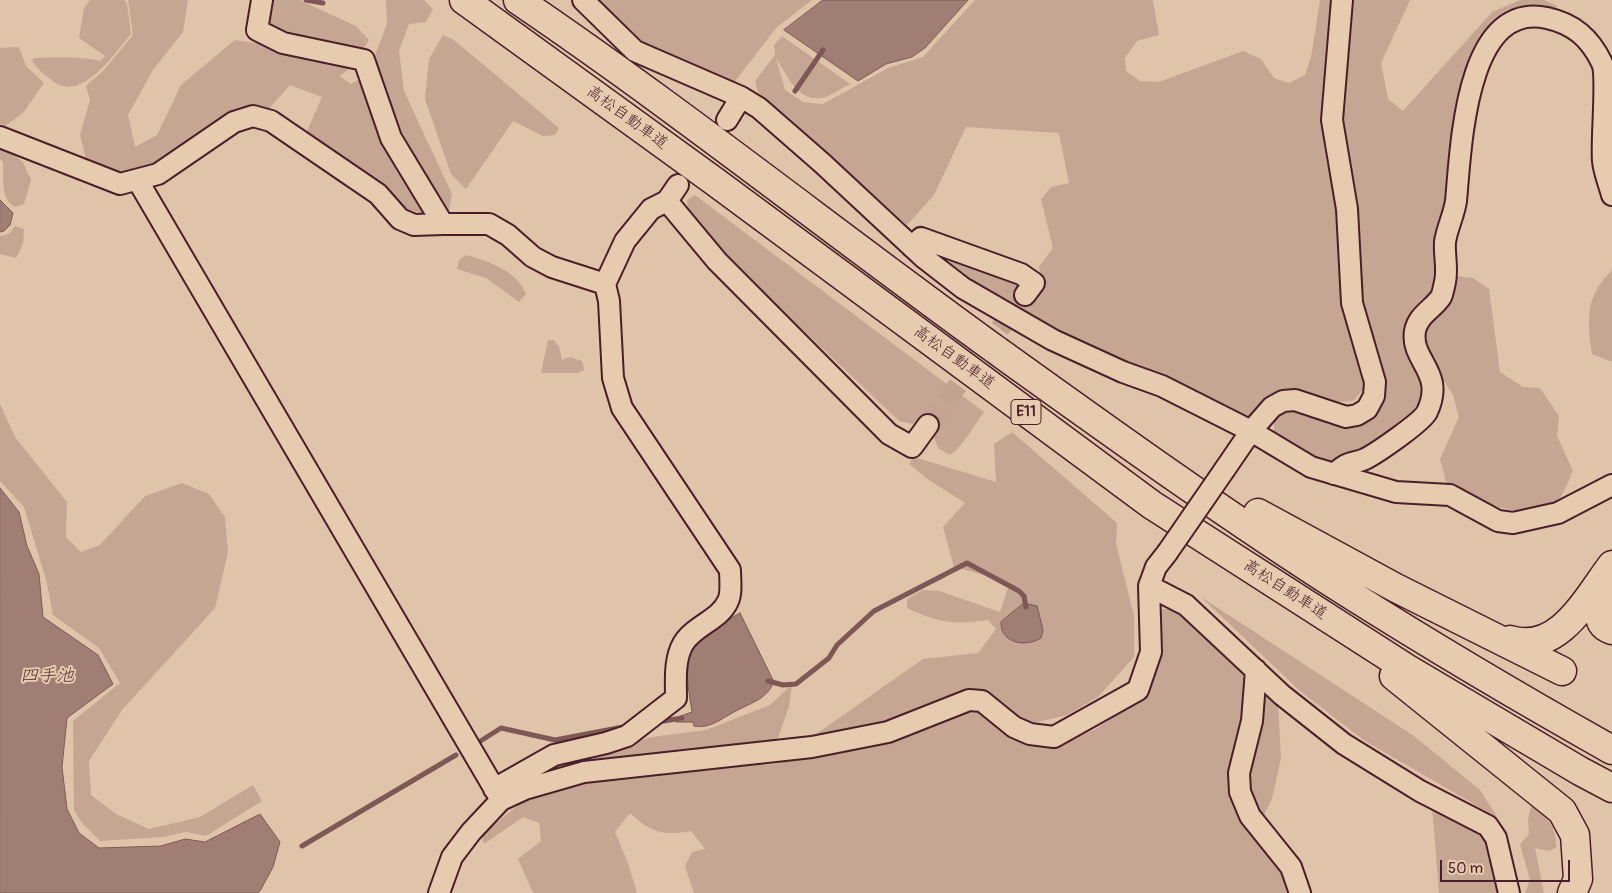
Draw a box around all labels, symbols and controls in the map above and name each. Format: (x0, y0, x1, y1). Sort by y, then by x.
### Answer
street label: 高松自動車道 (583, 82, 671, 154)
street label: 高松自動車道 (910, 322, 998, 394)
road number: E11 (1011, 400, 1041, 424)
street label: 高松自動車道 (1240, 556, 1330, 624)
water label: 四手池 (20, 665, 74, 687)
scale bar (1442, 850, 1572, 882)
text: 50 m (1448, 859, 1483, 878)

